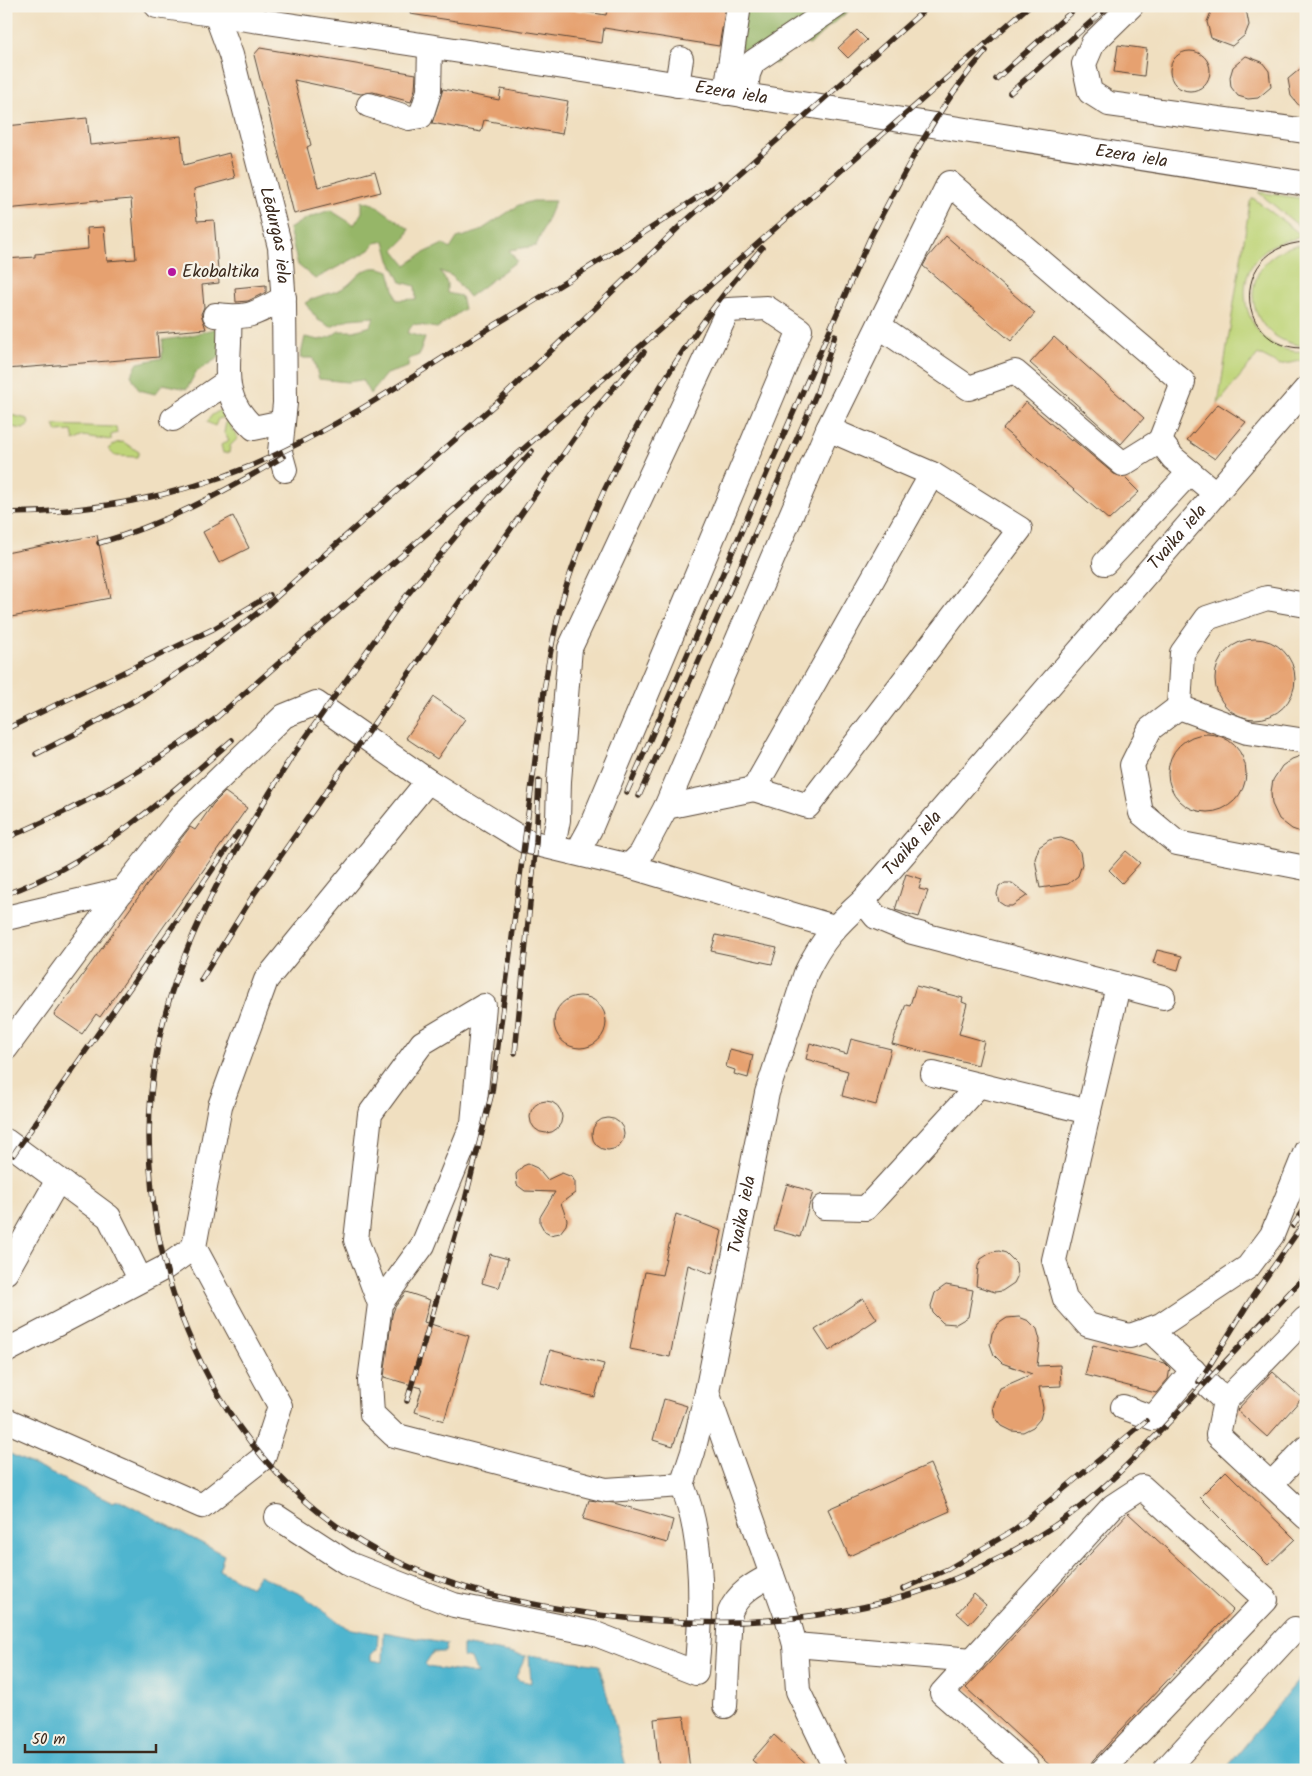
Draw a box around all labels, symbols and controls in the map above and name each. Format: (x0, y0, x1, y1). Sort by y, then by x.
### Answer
street label: Ezera iela (693, 73, 770, 113)
street label: Ezera iela (1093, 136, 1170, 177)
street label: Lēdurgas iela (251, 184, 297, 285)
place label: Ekobaltika (182, 258, 260, 287)
marker: Ekobaltika (166, 266, 178, 278)
street label: Tvaika iela (1141, 498, 1215, 577)
street label: Tvaika iela (876, 804, 950, 883)
street label: Tvaika iela (721, 1173, 765, 1257)
scale bar (25, 1721, 156, 1753)
text: 50 m (32, 1728, 66, 1752)

